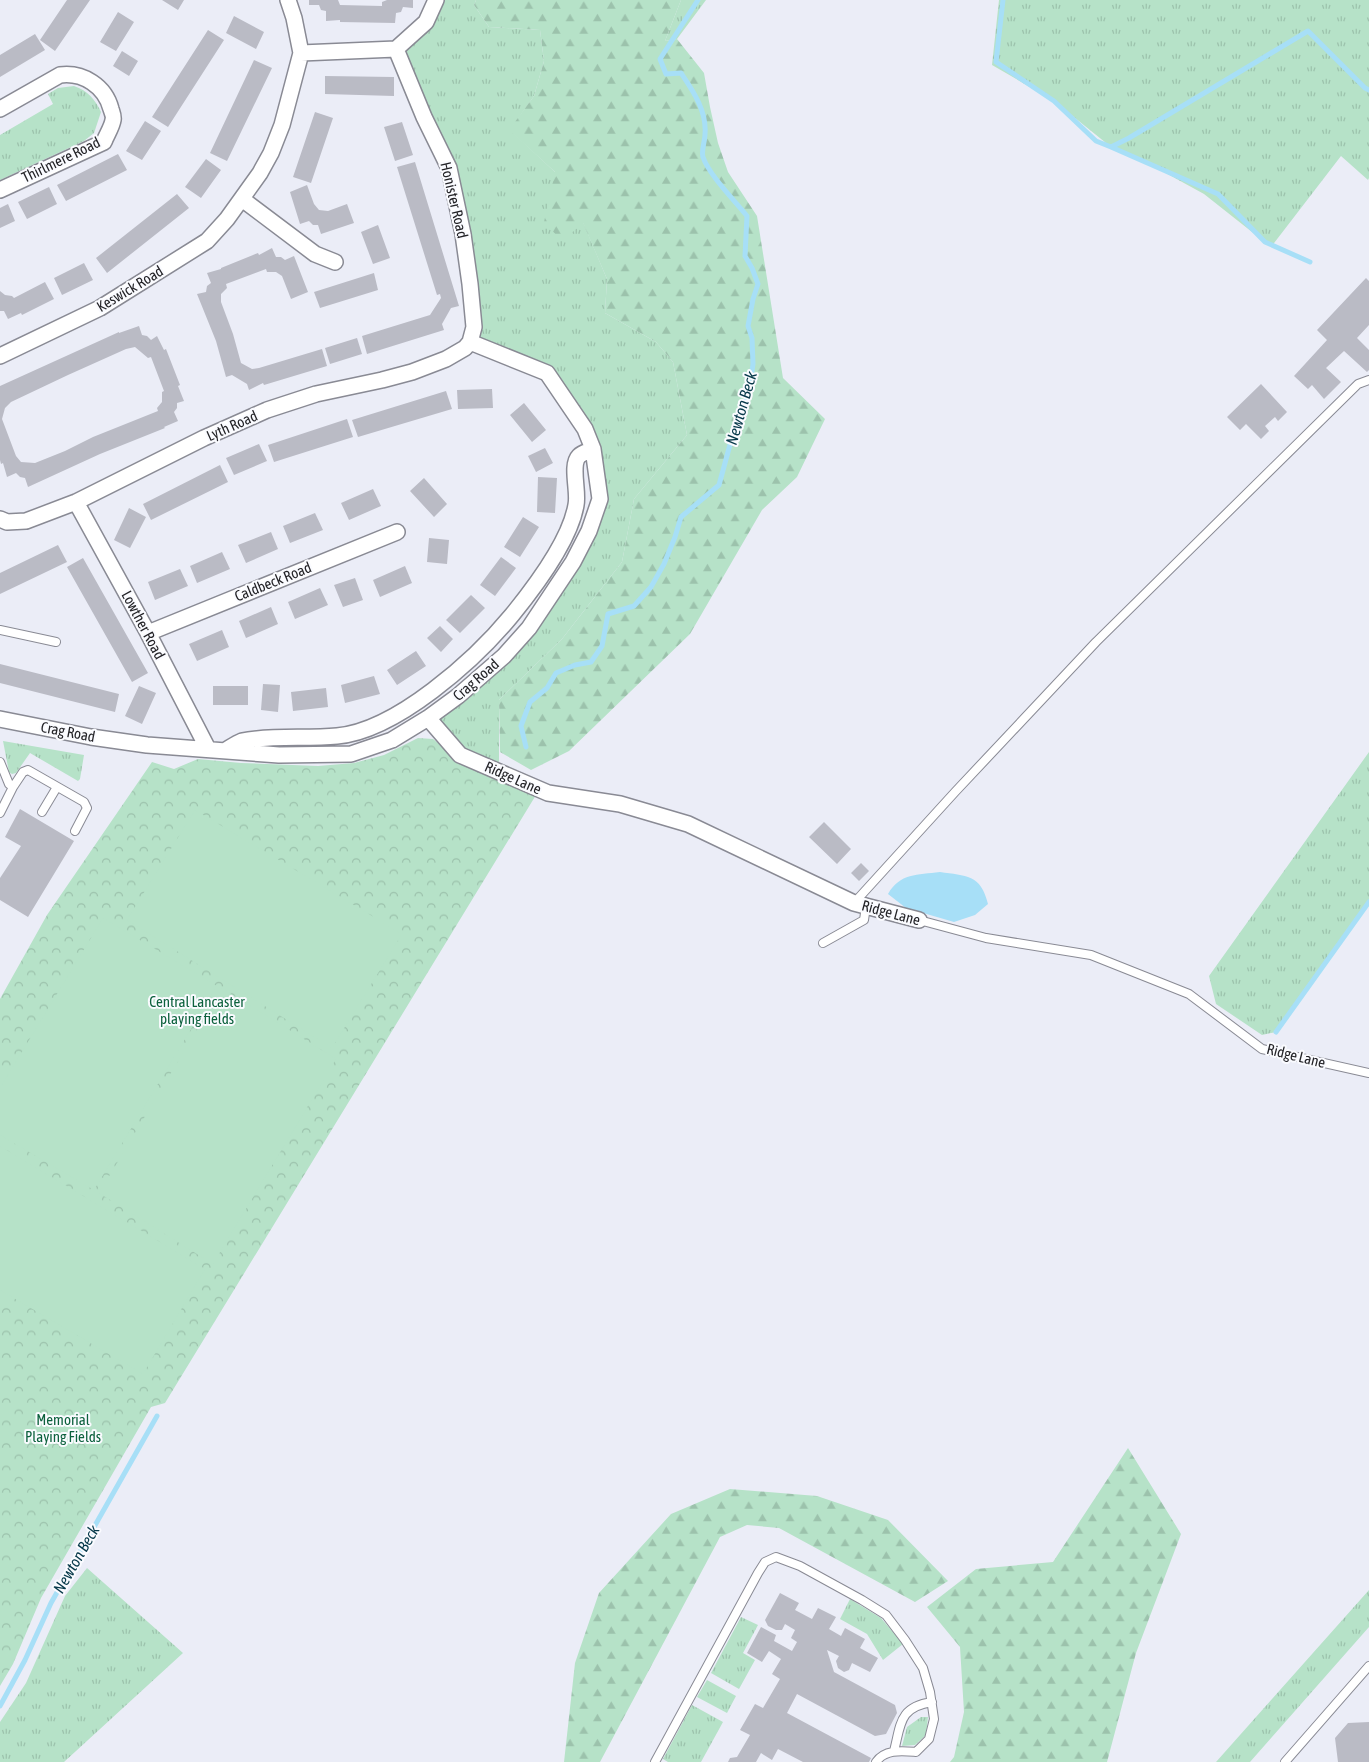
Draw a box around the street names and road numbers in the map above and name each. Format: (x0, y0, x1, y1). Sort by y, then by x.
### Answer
street label: Thirlmere Road (19, 133, 103, 186)
street label: Honister Road (437, 160, 472, 240)
street label: Keswick Road (93, 262, 166, 315)
street label: Lyth Road (204, 407, 260, 444)
street label: Caldbeck Road (232, 558, 314, 605)
street label: Lowther Road (118, 588, 169, 662)
street label: Crag Road (449, 655, 502, 704)
street label: Crag Road (39, 718, 97, 745)
street label: Ridge Lane (482, 758, 544, 798)
street label: Ridge Lane (860, 897, 922, 929)
street label: Ridge Lane (1265, 1040, 1327, 1071)

